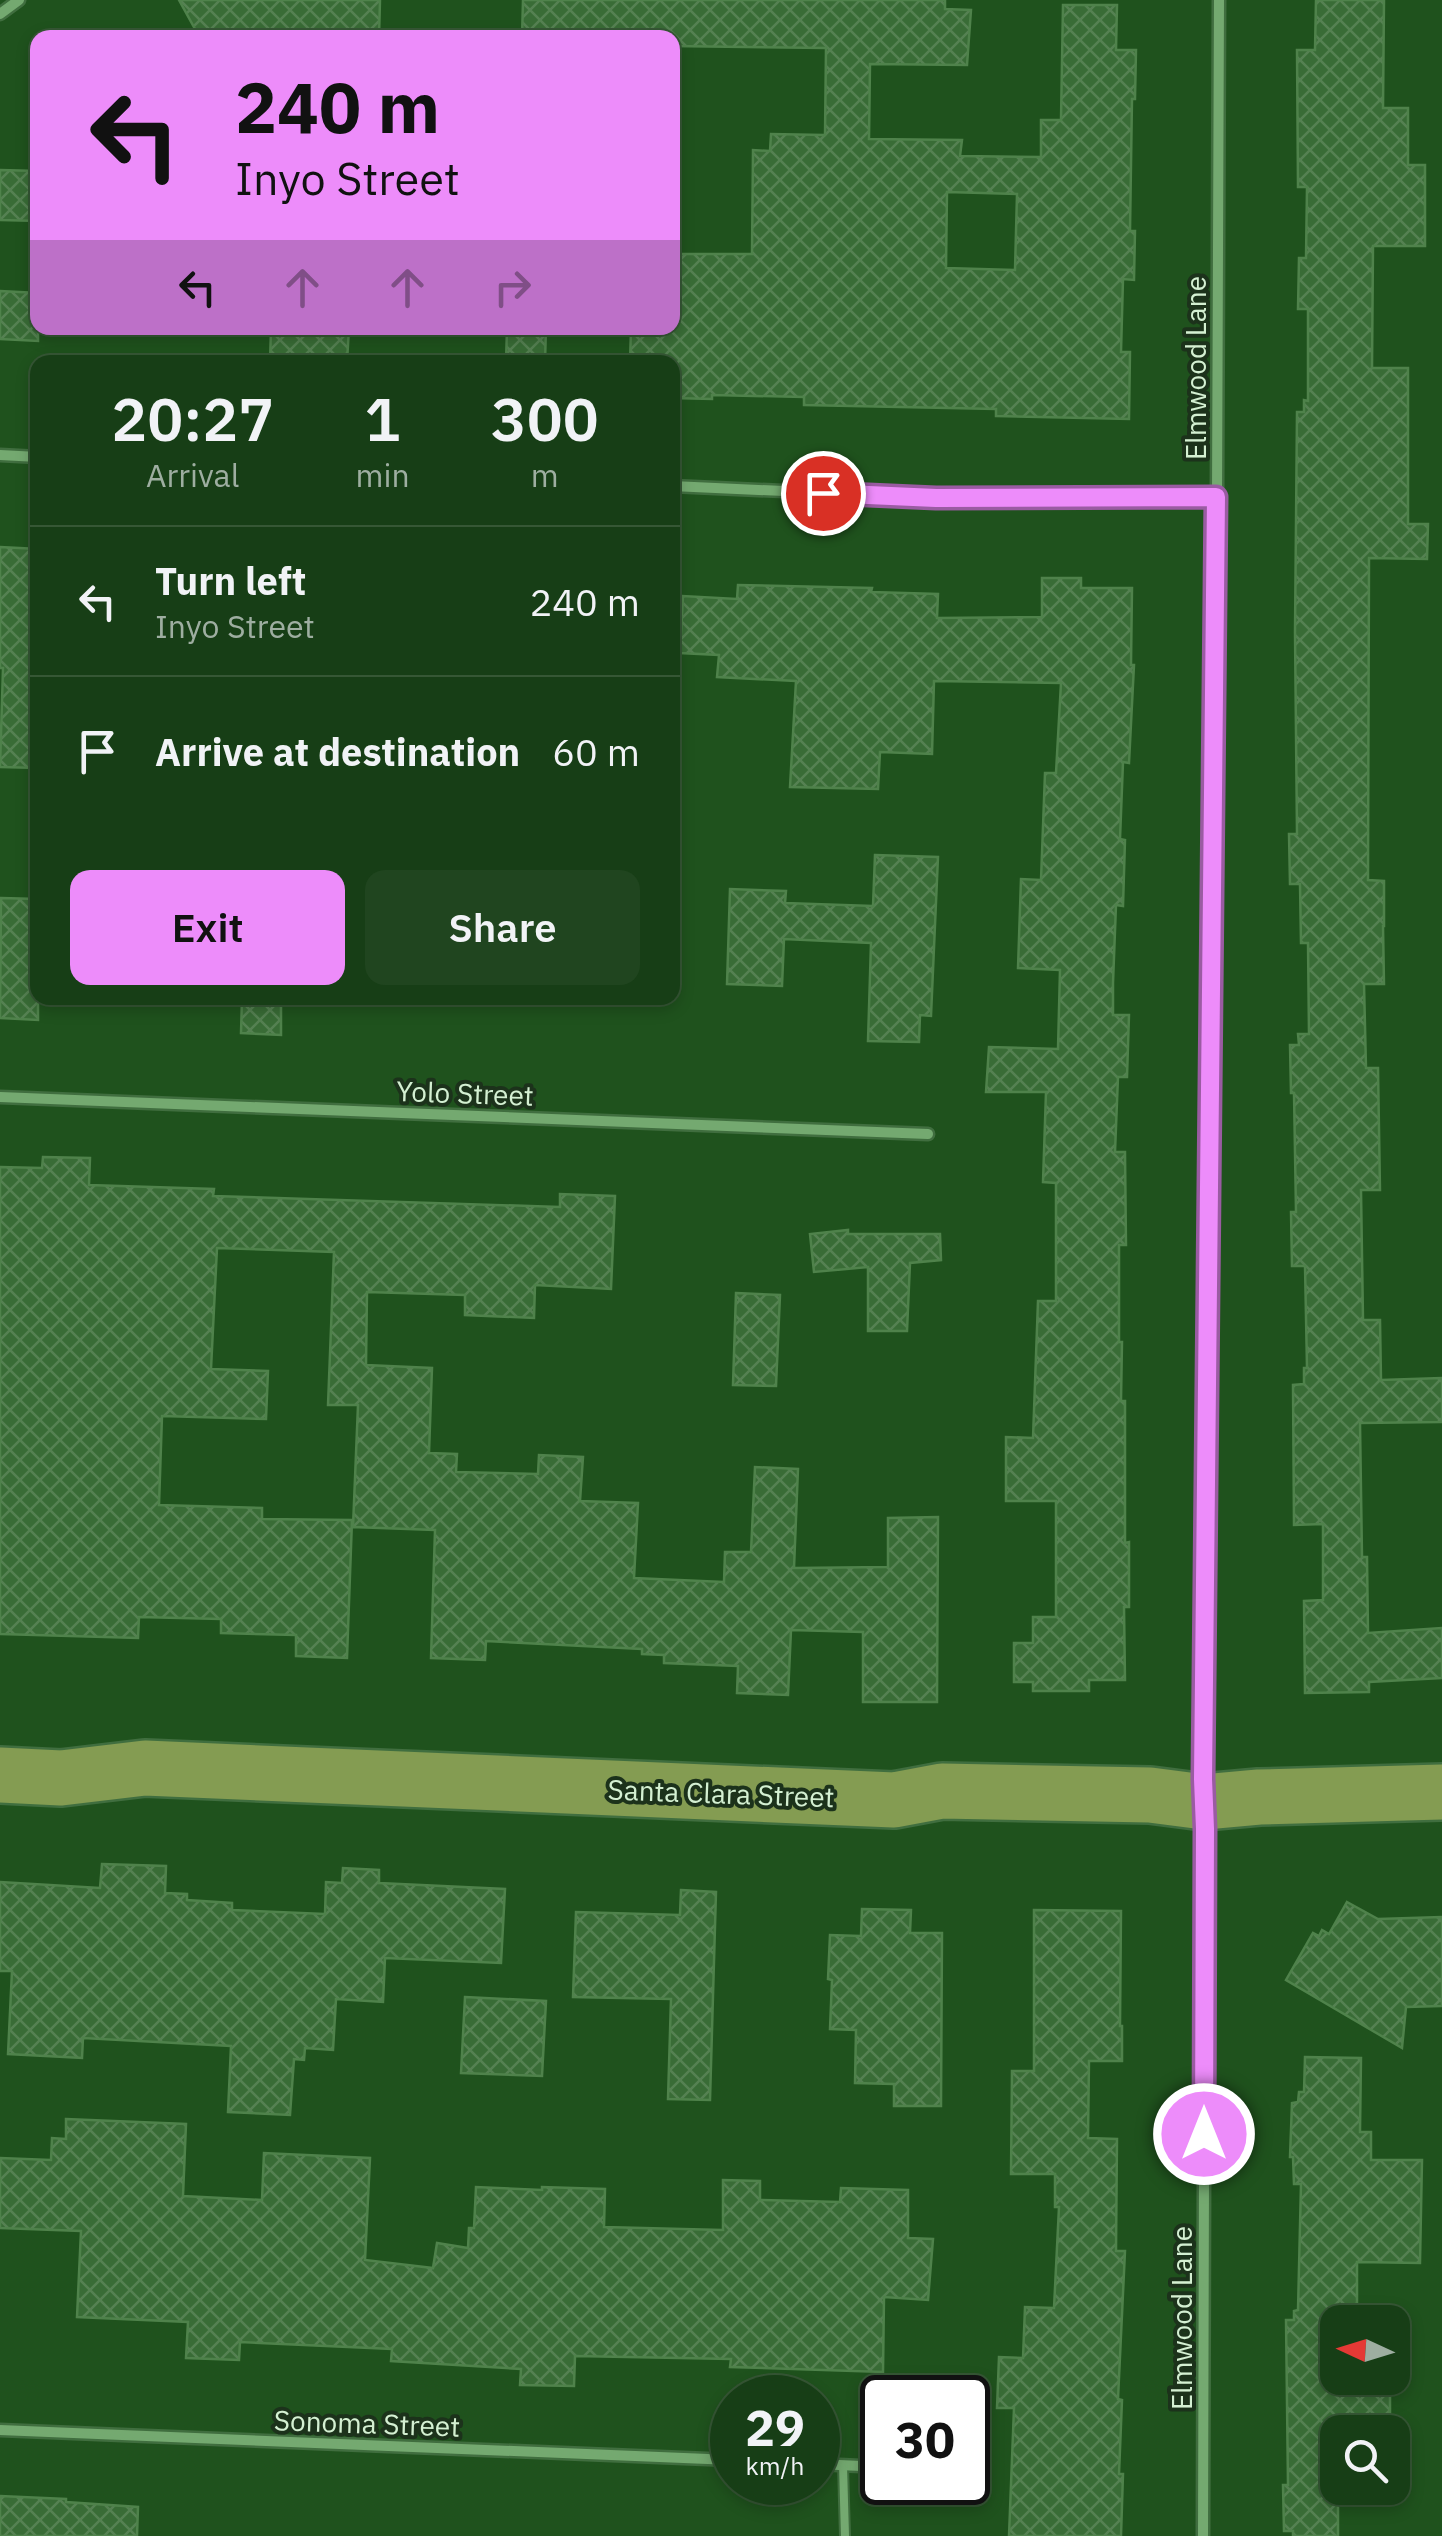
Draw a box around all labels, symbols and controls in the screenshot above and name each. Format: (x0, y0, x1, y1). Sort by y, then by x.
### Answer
text: 240 m (235, 61, 440, 152)
icon: left (70, 70, 200, 200)
text: Inyo Street (235, 149, 460, 207)
icon: left (170, 260, 225, 315)
icon: ahead (275, 260, 330, 315)
icon: ahead (380, 260, 435, 315)
icon: right (485, 260, 540, 315)
street label: Elmwood Lane (1177, 276, 1214, 460)
text: 20:27 (111, 379, 274, 458)
text: 1 (365, 379, 401, 458)
text: 300 (491, 379, 599, 458)
pin (781, 451, 866, 536)
text: Arrival (146, 454, 239, 496)
text: min (355, 454, 410, 496)
text: m (531, 454, 559, 496)
icon: arrive (796, 466, 851, 521)
text: Turn left (155, 556, 306, 605)
icon: left (70, 574, 125, 629)
text: 240 m (529, 577, 640, 626)
text: Inyo Street (155, 605, 315, 647)
icon: arrive (70, 724, 125, 779)
text: Arrive at destination (155, 727, 520, 776)
text: 60 m (552, 727, 640, 776)
button: Exit (70, 870, 345, 985)
button: Share (365, 870, 640, 985)
street label: Yolo Street (396, 1072, 534, 1114)
street label: Santa Clara Street (607, 1771, 835, 1815)
position arrow (1152, 2082, 1256, 2186)
street label: Elmwood Lane (1163, 2226, 1200, 2410)
north arrow (1320, 2305, 1410, 2395)
map controls (1320, 2305, 1410, 2505)
speed limit sign: 30 (860, 2375, 990, 2505)
text: 29 (745, 2395, 805, 2460)
street label: Sonoma Street (273, 2401, 461, 2445)
button: search (1320, 2415, 1410, 2505)
text: km/h (746, 2449, 804, 2482)

